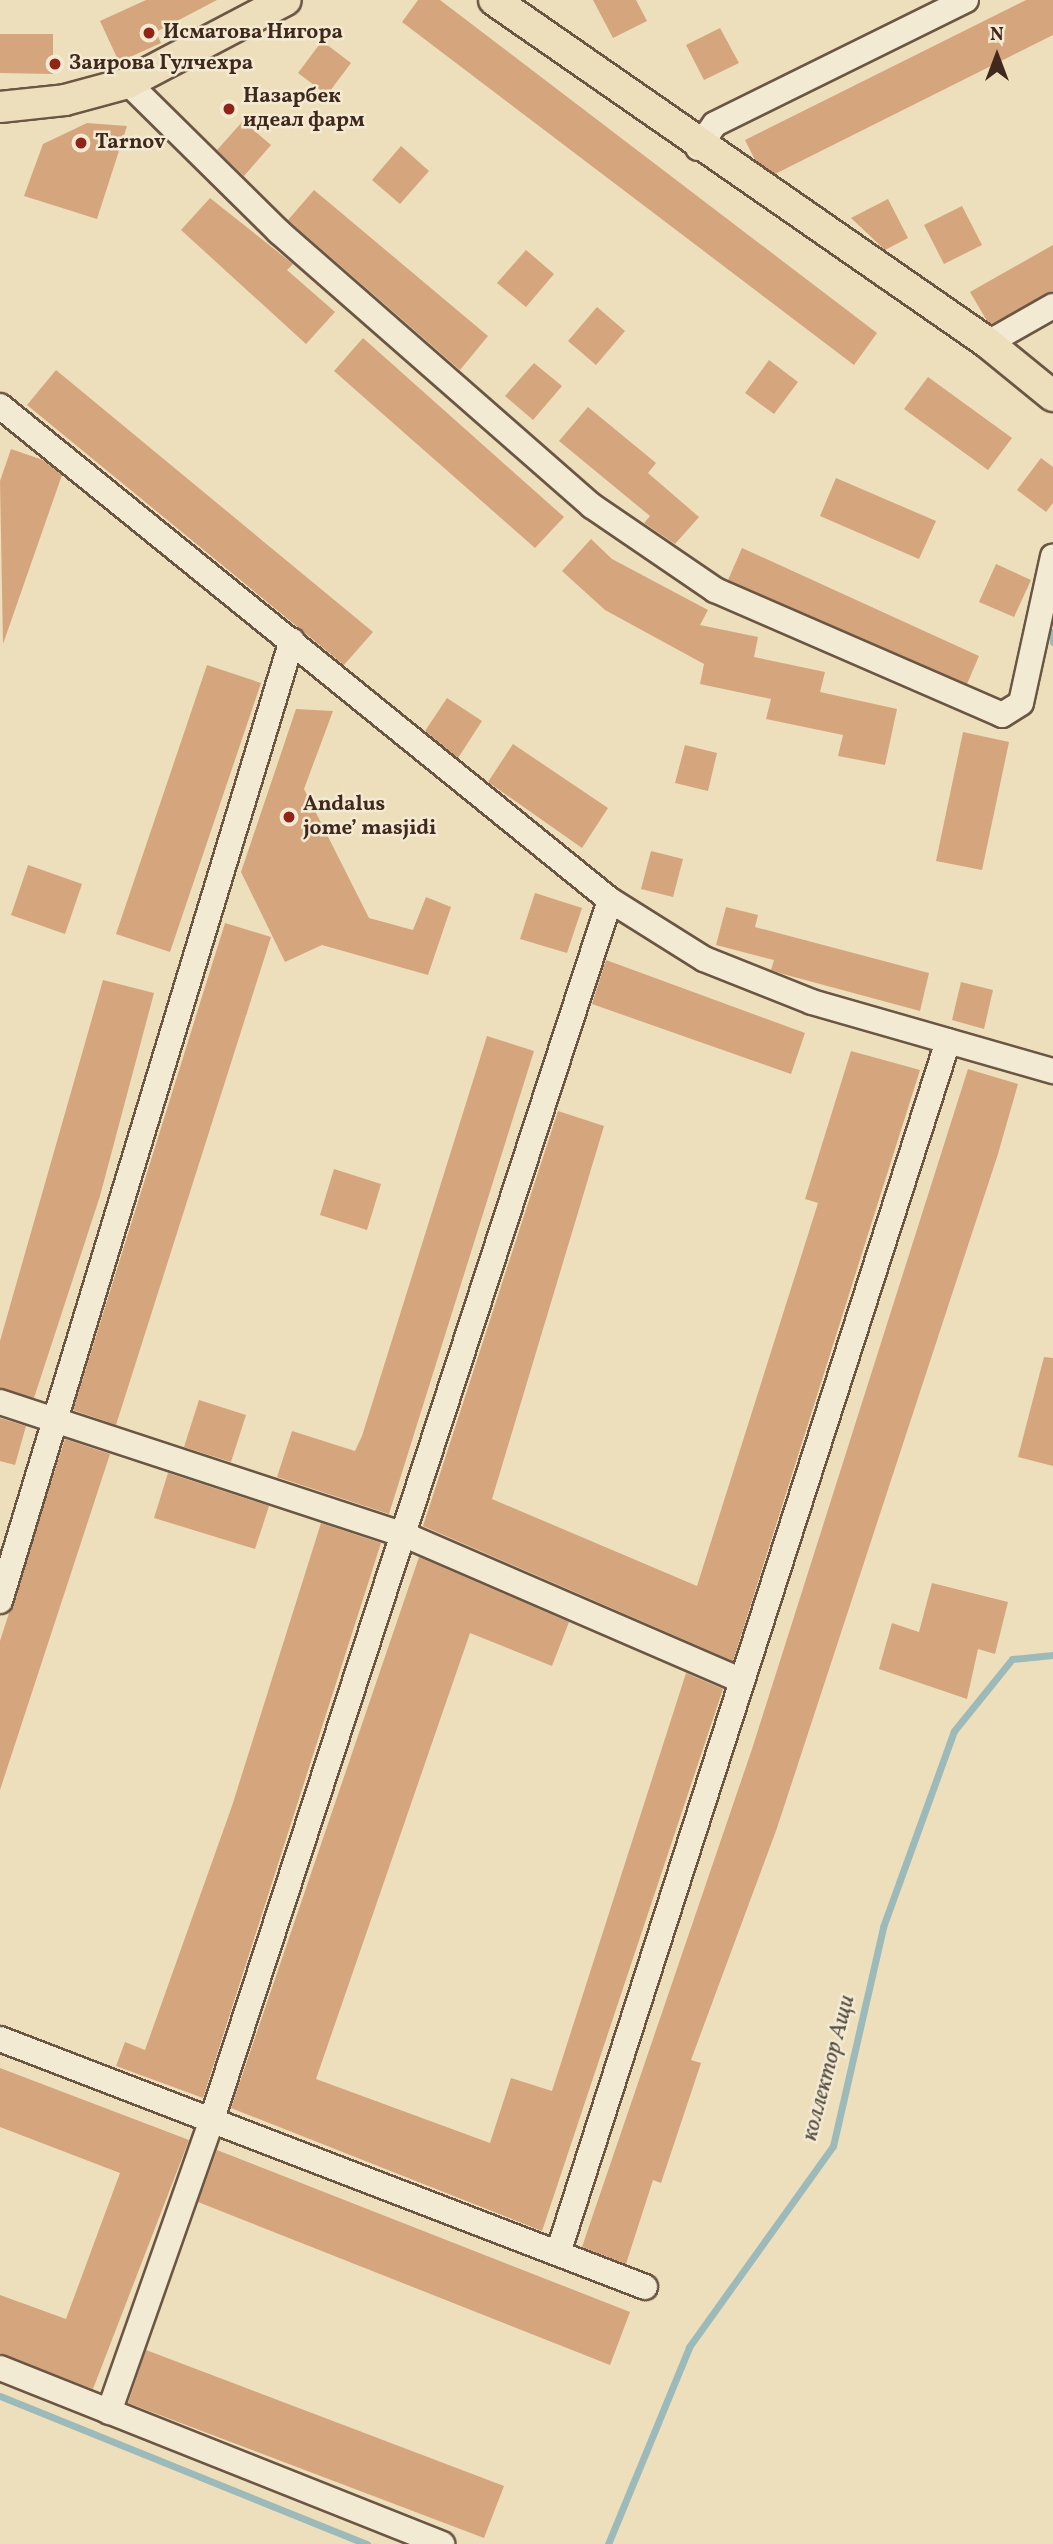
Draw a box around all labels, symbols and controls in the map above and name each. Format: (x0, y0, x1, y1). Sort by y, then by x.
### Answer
place label: Исматова Нигора (163, 20, 343, 46)
north arrow (962, 21, 1032, 91)
text: N (990, 22, 1004, 48)
marker: Исматова Нигора (141, 25, 157, 41)
place label: Заирова Гулчехра (69, 51, 253, 77)
marker: Заирова Гулчехра (47, 56, 63, 72)
place label: Назарбек идеал фарм (243, 84, 365, 134)
marker: Назарбек идеал фарм (221, 101, 237, 117)
place label: Tarnov (95, 130, 166, 156)
marker: Tarnov (73, 135, 89, 151)
place label: Andalus jome’ masjidi (303, 792, 436, 842)
marker: Andalus jome’ masjidi (281, 809, 297, 825)
water label: коллектор Ащи (796, 1992, 862, 2144)

